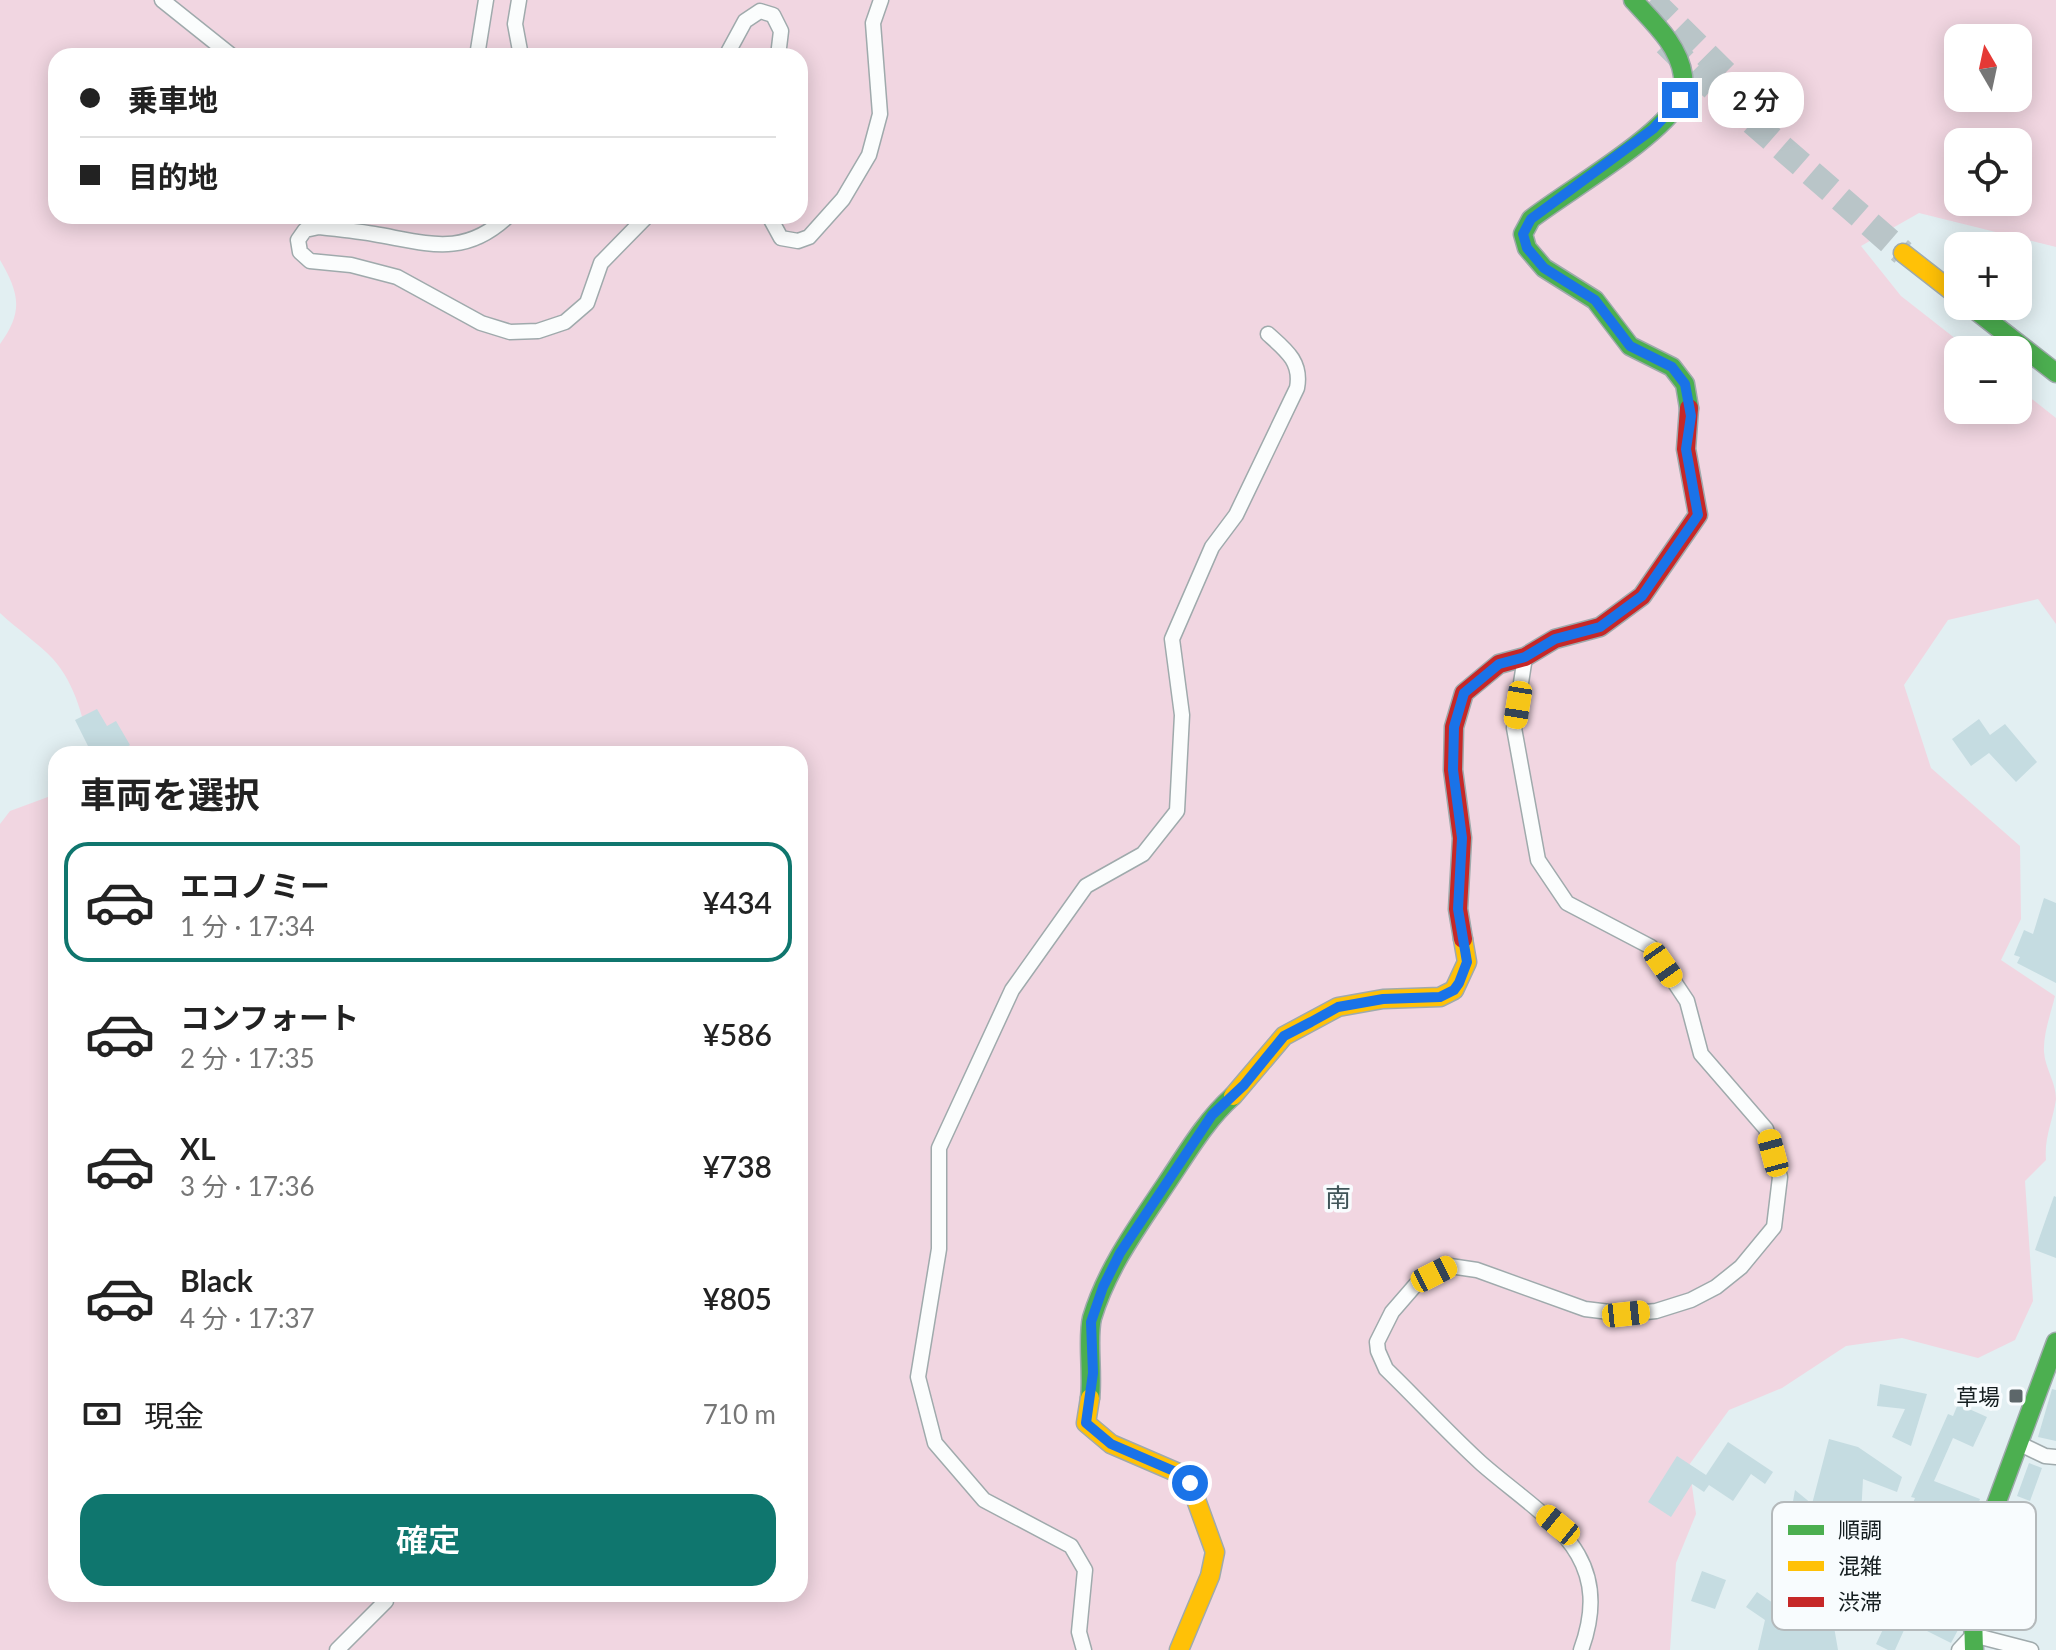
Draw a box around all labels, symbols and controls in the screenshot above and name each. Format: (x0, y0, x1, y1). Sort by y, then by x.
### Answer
north arrow (1944, 24, 2032, 112)
map controls (1944, 24, 2032, 424)
callout: 2 分 (1708, 72, 1804, 128)
text: 乗車地 (128, 81, 218, 117)
route end (1662, 82, 1698, 118)
text: 2 分 (1732, 84, 1780, 116)
button: locate (1944, 128, 2032, 216)
text: 目的地 (128, 158, 218, 194)
button: + (1944, 232, 2032, 320)
button: − (1944, 336, 2032, 424)
car (1502, 679, 1534, 731)
text: 車両を選択 (80, 772, 260, 816)
icon: car (84, 866, 156, 938)
text: エコノミー (180, 867, 330, 903)
text: ¥434 (702, 884, 772, 920)
text: 1 分 · 17:34 (180, 910, 315, 942)
car (1639, 938, 1687, 992)
icon: car (84, 998, 156, 1070)
text: コンフォート (180, 999, 359, 1035)
text: ¥586 (702, 1016, 772, 1052)
text: 2 分 · 17:35 (180, 1042, 315, 1074)
car (1755, 1127, 1791, 1179)
icon: car (84, 1130, 156, 1202)
text: XL (180, 1130, 216, 1166)
text: ¥738 (702, 1148, 772, 1184)
text: 3 分 · 17:36 (180, 1170, 315, 1202)
district label: 南 (1325, 1181, 1351, 1213)
car (1407, 1252, 1461, 1296)
icon: car (84, 1262, 156, 1334)
text: Black (180, 1262, 253, 1298)
text: ¥805 (702, 1280, 772, 1316)
car (1601, 1300, 1651, 1328)
text: 4 分 · 17:37 (180, 1302, 315, 1334)
place label: 草場 (1956, 1383, 2000, 1410)
marker: 草場 (2007, 1387, 2025, 1405)
icon: cash (80, 1392, 124, 1436)
text: 現金 (144, 1397, 204, 1433)
text: 710 m (703, 1398, 776, 1430)
route start (1172, 1465, 1208, 1501)
button: 確定 (80, 1494, 776, 1586)
car (1532, 1501, 1584, 1549)
legend (1772, 1502, 2036, 1630)
text: 順調 (1838, 1516, 1882, 1543)
text: 混雑 (1838, 1552, 1882, 1579)
text: 渋滞 (1838, 1588, 1882, 1615)

